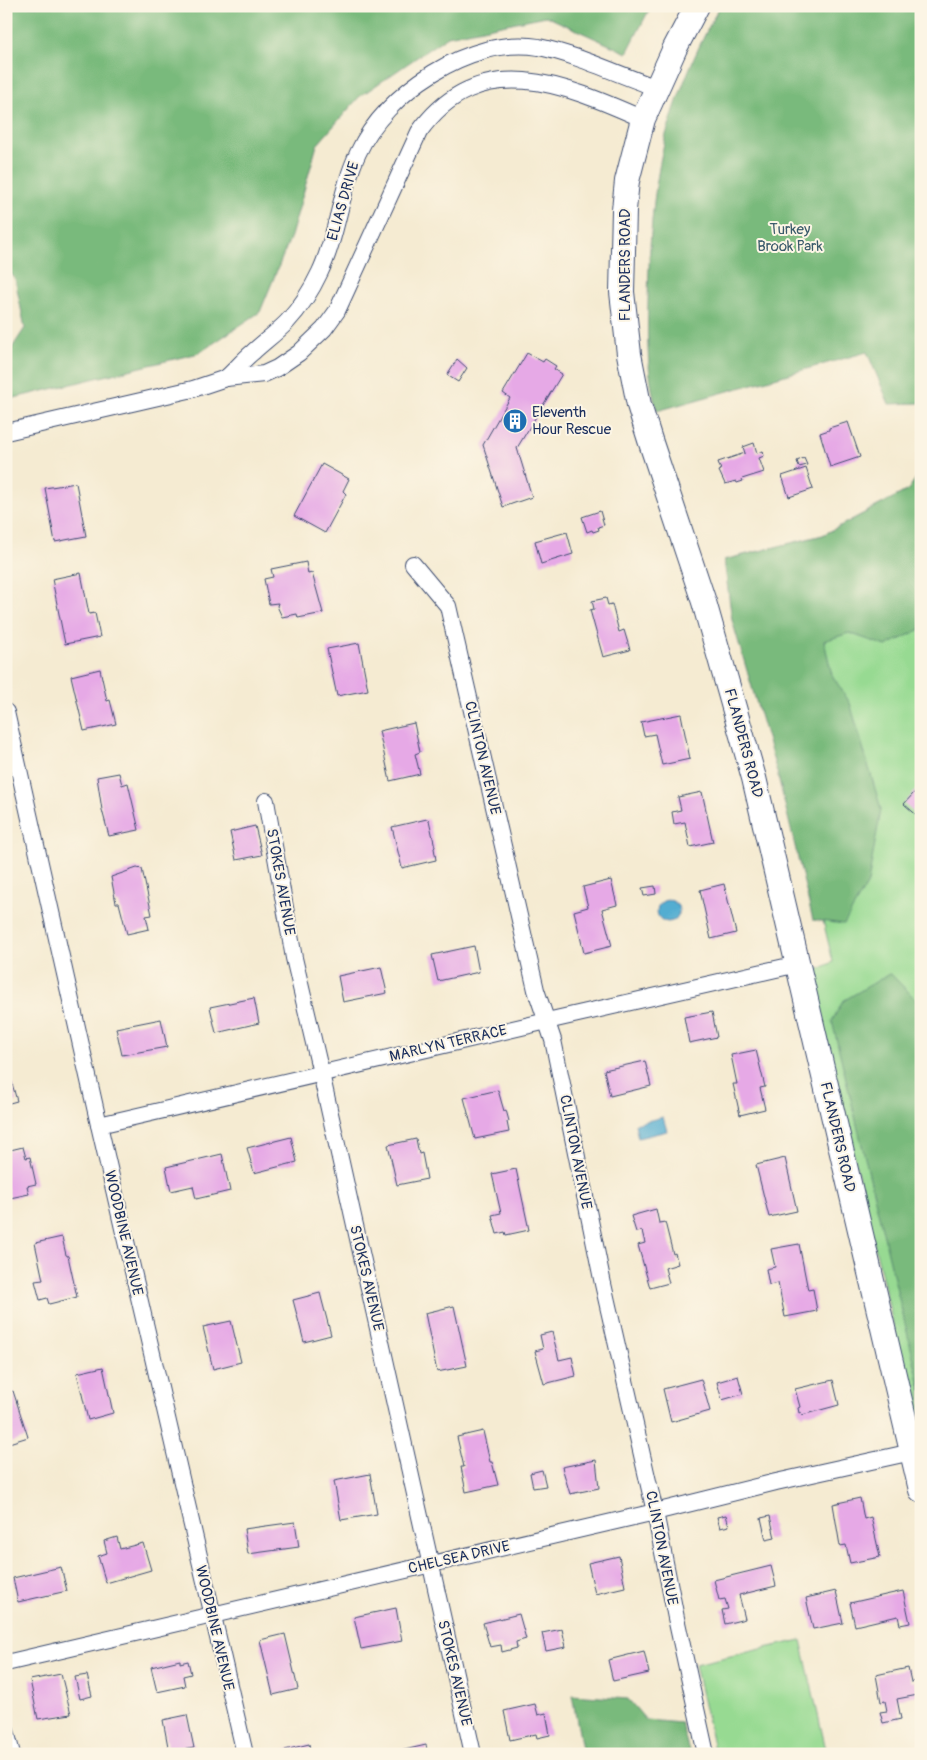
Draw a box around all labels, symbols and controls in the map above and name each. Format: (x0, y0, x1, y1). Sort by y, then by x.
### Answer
street label: ELIAS DRIVE (323, 159, 364, 243)
street label: FLANDERS ROAD (616, 209, 635, 321)
park label: Turkey Brook Park (757, 220, 823, 256)
place label: Eleventh Hour Rescue (532, 403, 612, 439)
building icon: Eleventh Hour Rescue (502, 408, 528, 434)
street label: FLANDERS ROAD (720, 686, 767, 800)
street label: CLINTON AVENUE (460, 699, 505, 817)
street label: STOKES AVENUE (262, 827, 299, 937)
street label: MARLYN TERRACE (387, 1021, 509, 1066)
street label: FLANDERS ROAD (816, 1080, 859, 1194)
street label: CLINTON AVENUE (555, 1093, 596, 1211)
street label: WOODBINE AVENUE (100, 1169, 147, 1298)
street label: STOKES AVENUE (345, 1223, 388, 1333)
street label: CLINTON AVENUE (641, 1489, 682, 1607)
street label: CHELSEA DRIVE (406, 1537, 512, 1578)
street label: WOODBINE AVENUE (191, 1564, 238, 1693)
street label: STOKES AVENUE (433, 1618, 476, 1728)

